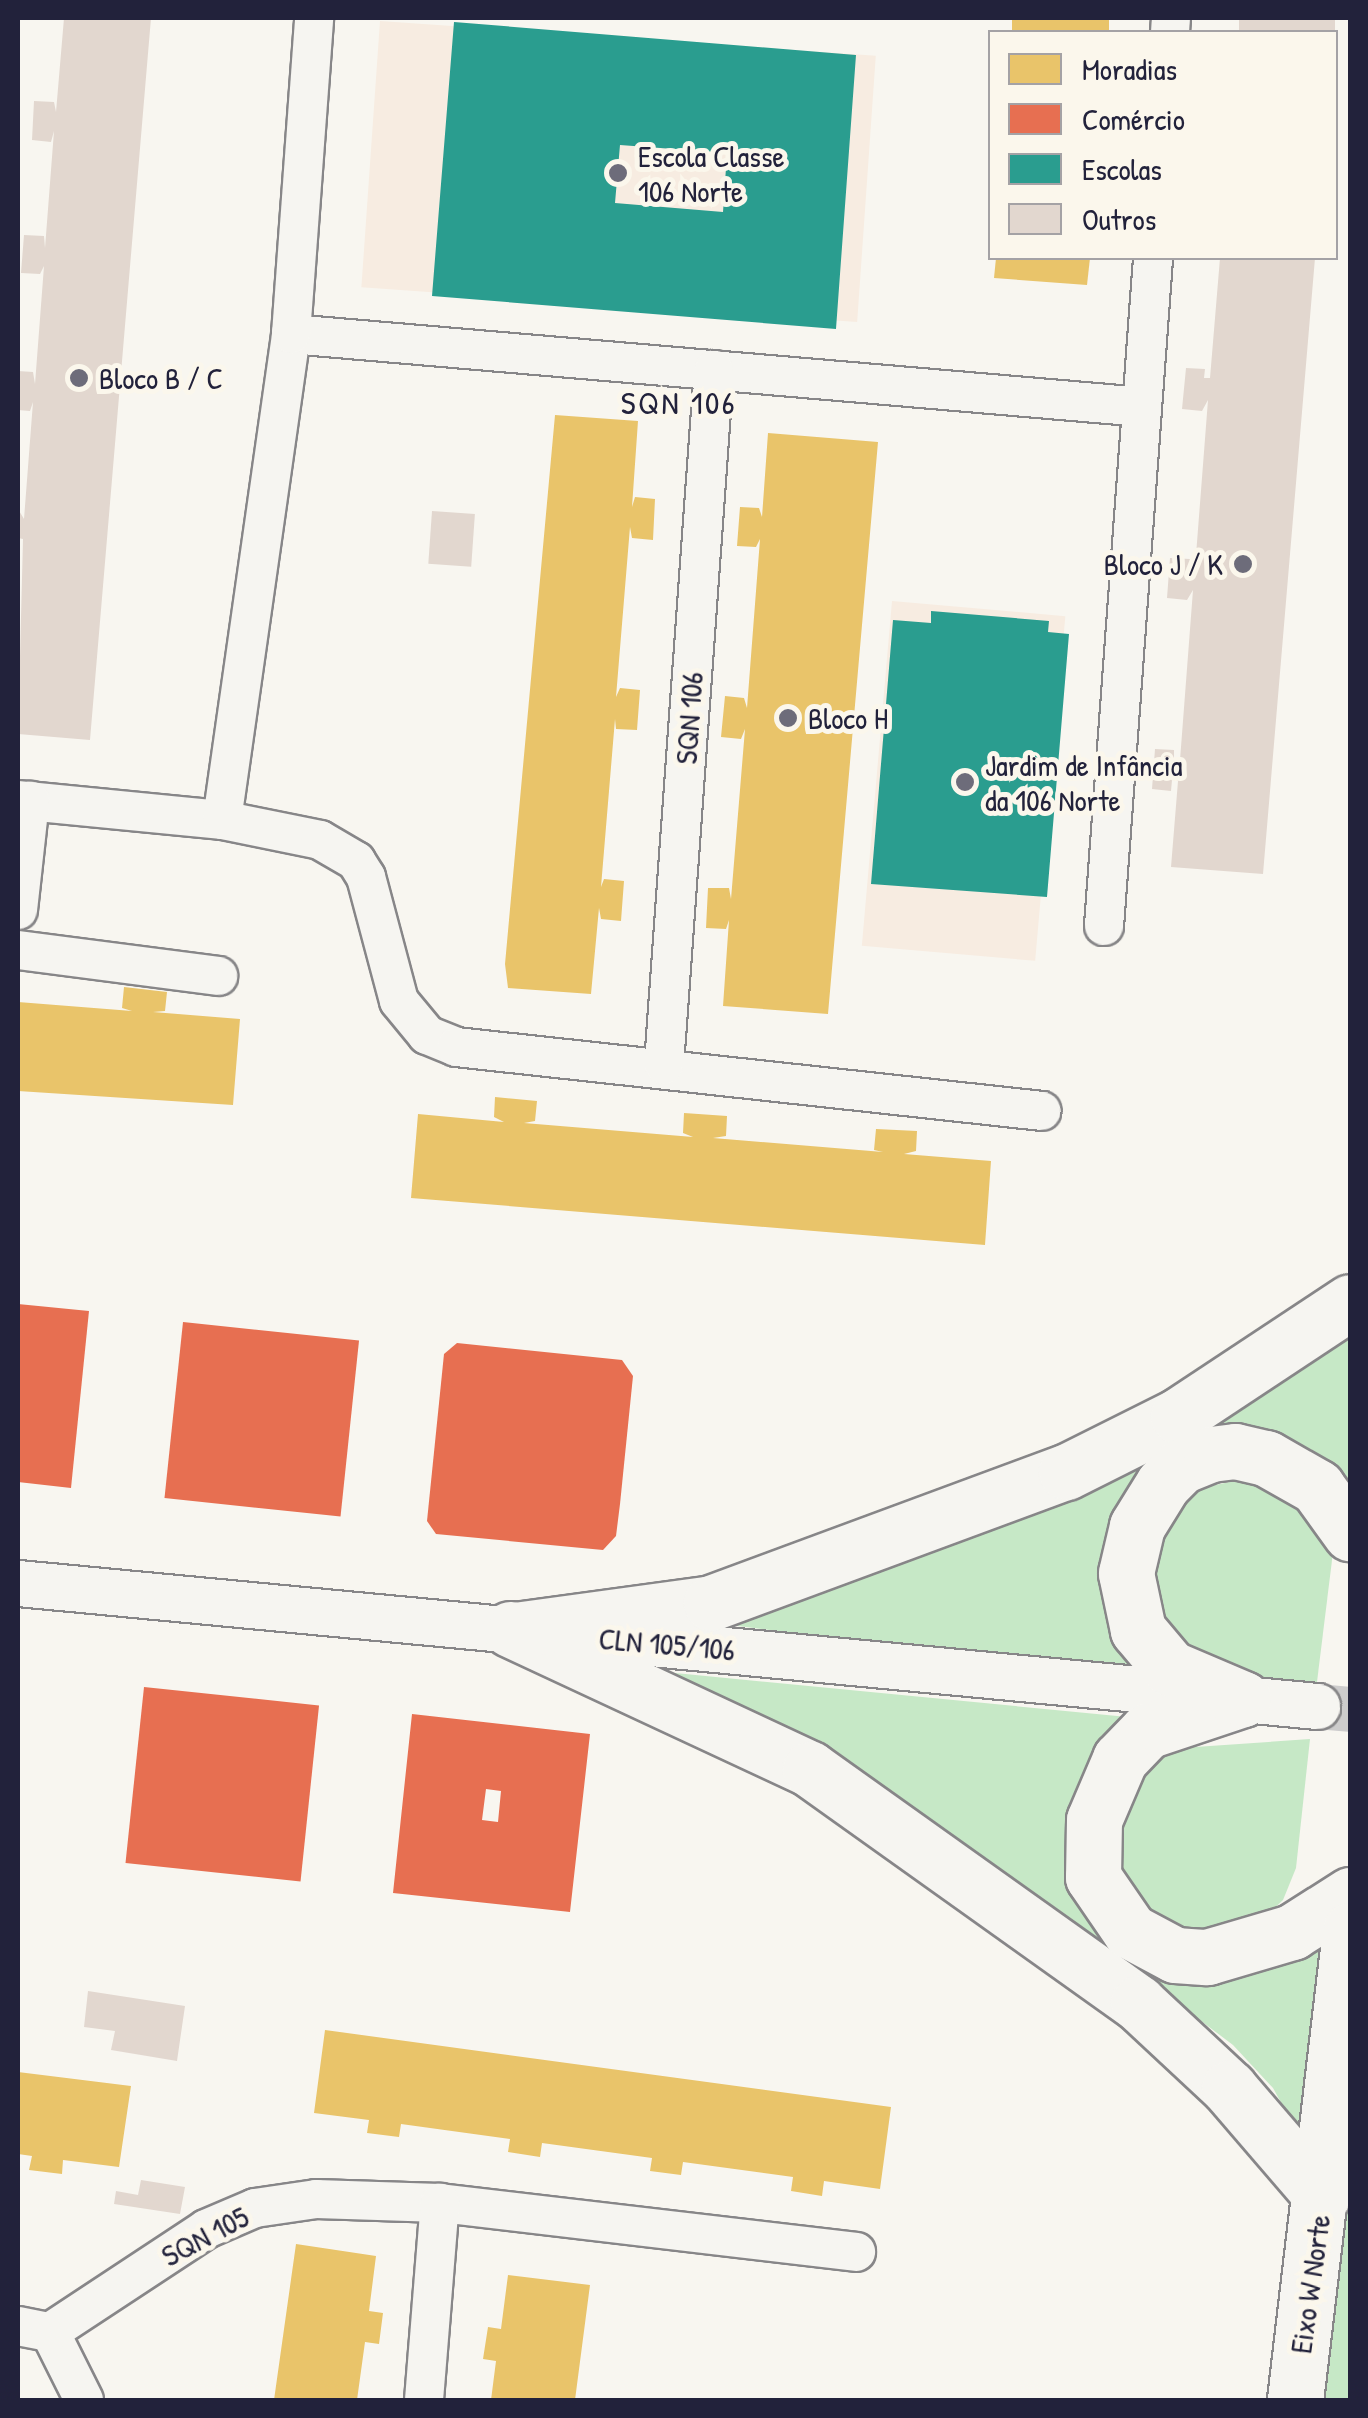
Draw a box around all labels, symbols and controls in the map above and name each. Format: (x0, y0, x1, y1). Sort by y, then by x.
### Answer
legend (988, 30, 1338, 260)
text: Moradias (1082, 49, 1177, 89)
text: Comércio (1082, 99, 1185, 139)
place label: Escola Classe 106 Norte (638, 138, 784, 208)
text: Escolas (1082, 149, 1162, 189)
marker: Escola Classe 106 Norte (607, 162, 629, 184)
text: Outros (1082, 199, 1156, 239)
place label: Bloco B / C (99, 360, 223, 396)
marker: Bloco B / C (68, 367, 90, 389)
district label: SQN 106 (621, 384, 737, 422)
place label: Bloco J / K (1104, 546, 1223, 582)
marker: Bloco J / K (1232, 553, 1254, 575)
street label: SQN 106 (668, 671, 710, 765)
place label: Bloco H (808, 700, 888, 736)
marker: Bloco H (777, 707, 799, 729)
place label: Jardim de Infância da 106 Norte (985, 747, 1182, 818)
marker: Jardim de Infância da 106 Norte (954, 771, 976, 793)
street label: CLN 105/106 (597, 1620, 737, 1668)
street label: SQN 105 (155, 2198, 255, 2274)
street label: Eixo W Norte (1282, 2212, 1338, 2356)

